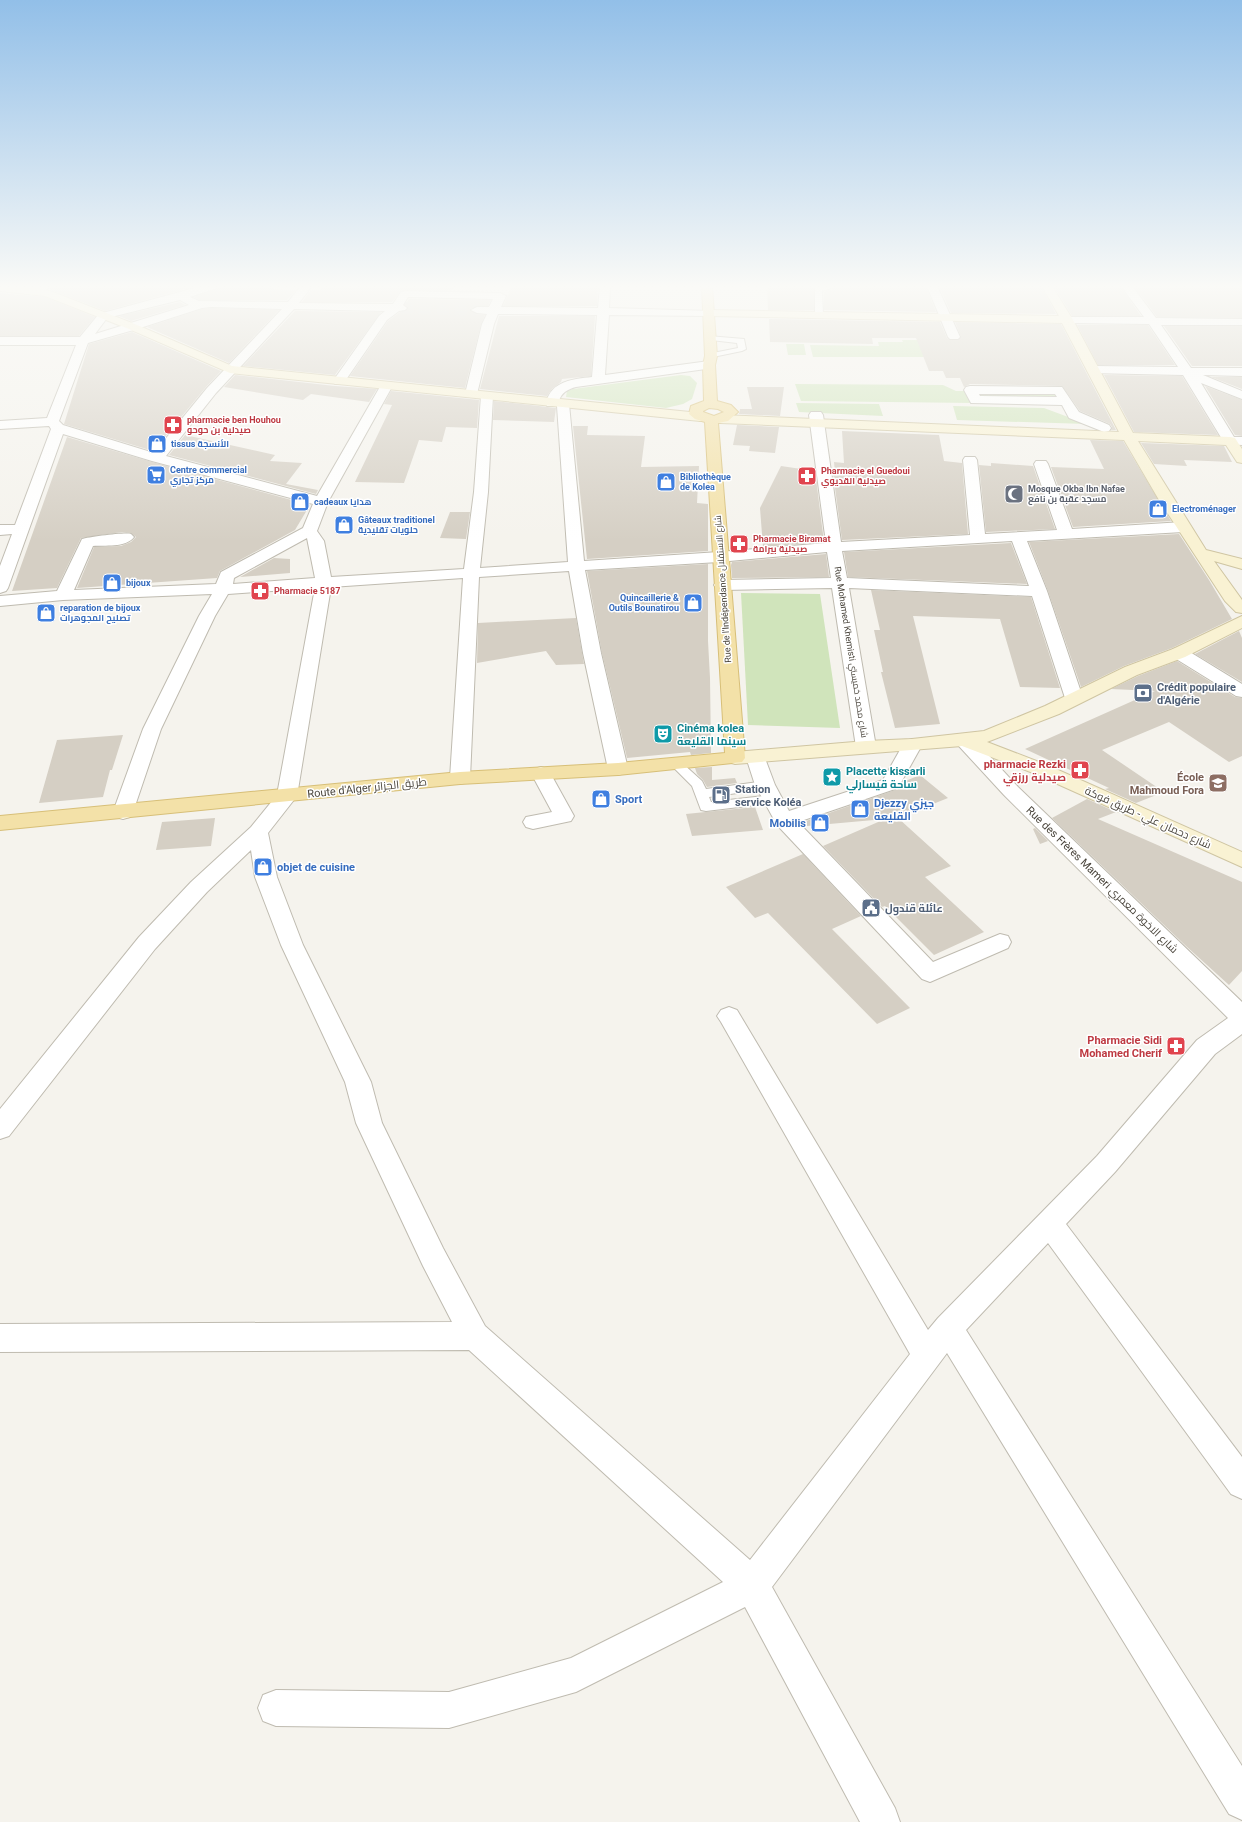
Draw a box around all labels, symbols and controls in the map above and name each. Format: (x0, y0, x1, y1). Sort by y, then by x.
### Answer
pharmacy icon: pharmacie ben Houhou صيدلية بن حوحو (162, 414, 184, 436)
place label: pharmacie ben Houhou صيدلية بن حوحو (187, 415, 281, 436)
shop icon: tissus الأنسجة (146, 433, 168, 455)
place label: tissus الأنسجة (171, 439, 229, 450)
supermarket icon: Centre commercial مركز تجاري (145, 464, 167, 486)
place label: Centre commercial مركز تجاري (170, 465, 247, 488)
pharmacy icon: Pharmacie el Guedoui صيدلية القديوي (796, 465, 818, 487)
place label: Pharmacie el Guedoui صيدلية القديوي (821, 466, 910, 489)
shop icon: Bibliothèque de Kolea (655, 471, 677, 493)
place label: Bibliothèque de Kolea (680, 472, 731, 492)
mosque icon: Mosque Okba Ibn Nafae مسجد عقبة بن نافع (1003, 483, 1025, 505)
place label: Mosque Okba Ibn Nafae مسجد عقبة بن نافع (1028, 484, 1125, 506)
shop icon: cadeaux هدايا (289, 491, 311, 513)
place label: cadeaux هدايا (314, 497, 371, 508)
shop icon: Electroménager (1147, 498, 1169, 520)
place label: Electroménager (1172, 504, 1237, 514)
shop icon: Gâteaux traditionel حلويات تقليدية (333, 514, 355, 536)
place label: Gâteaux traditionel حلويات تقليدية (358, 515, 435, 536)
street label: Rue de l'Indépendance شارع الاستقلال (713, 515, 734, 663)
pharmacy icon: Pharmacie Biramat صيدلية بيرامة (728, 533, 750, 555)
place label: Pharmacie Biramat صيدلية بيرامة (753, 534, 830, 555)
street label: Rue Mohamed Khemisti شارع محمد خميستي (831, 566, 869, 739)
shop icon: bijoux (101, 572, 123, 594)
place label: bijoux (126, 578, 151, 588)
pharmacy icon: Pharmacie 5187 (249, 580, 271, 602)
place label: Pharmacie 5187 (274, 586, 340, 596)
shop icon: Quincaillerie & Outils Bounatirou (682, 592, 704, 614)
place label: Quincaillerie & Outils Bounatirou (609, 593, 679, 613)
shop icon: reparation de bijoux تصليح المجوهرات (35, 602, 57, 624)
place label: reparation de bijoux تصليح المجوهرات (60, 603, 141, 625)
place label: Crédit populaire d'Algérie (1157, 681, 1236, 707)
bank icon: Crédit populaire d'Algérie (1132, 682, 1154, 704)
place label: Cinéma kolea سينما القليعة (677, 722, 746, 748)
theatre icon: Cinéma kolea سينما القليعة (652, 723, 674, 745)
place label: pharmacie Rezki صيدلية ررزقي (984, 758, 1066, 787)
pharmacy icon: pharmacie Rezki صيدلية ررزقي (1069, 759, 1091, 781)
place label: Placette kissarli ساحة قيسارلي (846, 765, 926, 794)
place icon: Placette kissarli ساحة قيسارلي (821, 766, 843, 788)
place label: École Mahmoud Fora (1130, 771, 1204, 797)
school or university icon: École Mahmoud Fora (1207, 772, 1229, 794)
street label: Route d'Alger طريق الجزائر (307, 775, 427, 801)
place label: Station service Koléa (735, 783, 802, 809)
fuel station icon: Station service Koléa (710, 784, 732, 806)
street label: شارع دحمان علي - طريق فوكة (1082, 784, 1213, 854)
shop icon: Sport (590, 788, 612, 810)
place label: Sport (615, 793, 642, 806)
place label: Djezzy جيزي القليعة (874, 797, 934, 823)
shop icon: Djezzy جيزي القليعة (849, 798, 871, 820)
street label: Rue des Frères Mameri شارع الاخوة معمري (1022, 804, 1180, 958)
shop icon: Mobilis (809, 812, 831, 834)
place label: Mobilis (770, 817, 806, 830)
shop icon: objet de cuisine (252, 856, 274, 878)
place label: objet de cuisine (277, 861, 355, 874)
public building icon: عائلة قندول (860, 897, 882, 919)
place label: عائلة قندول (885, 902, 943, 916)
place label: Pharmacie Sidi Mohamed Cherif (1080, 1034, 1162, 1060)
pharmacy icon: Pharmacie Sidi Mohamed Cherif (1165, 1035, 1187, 1057)

